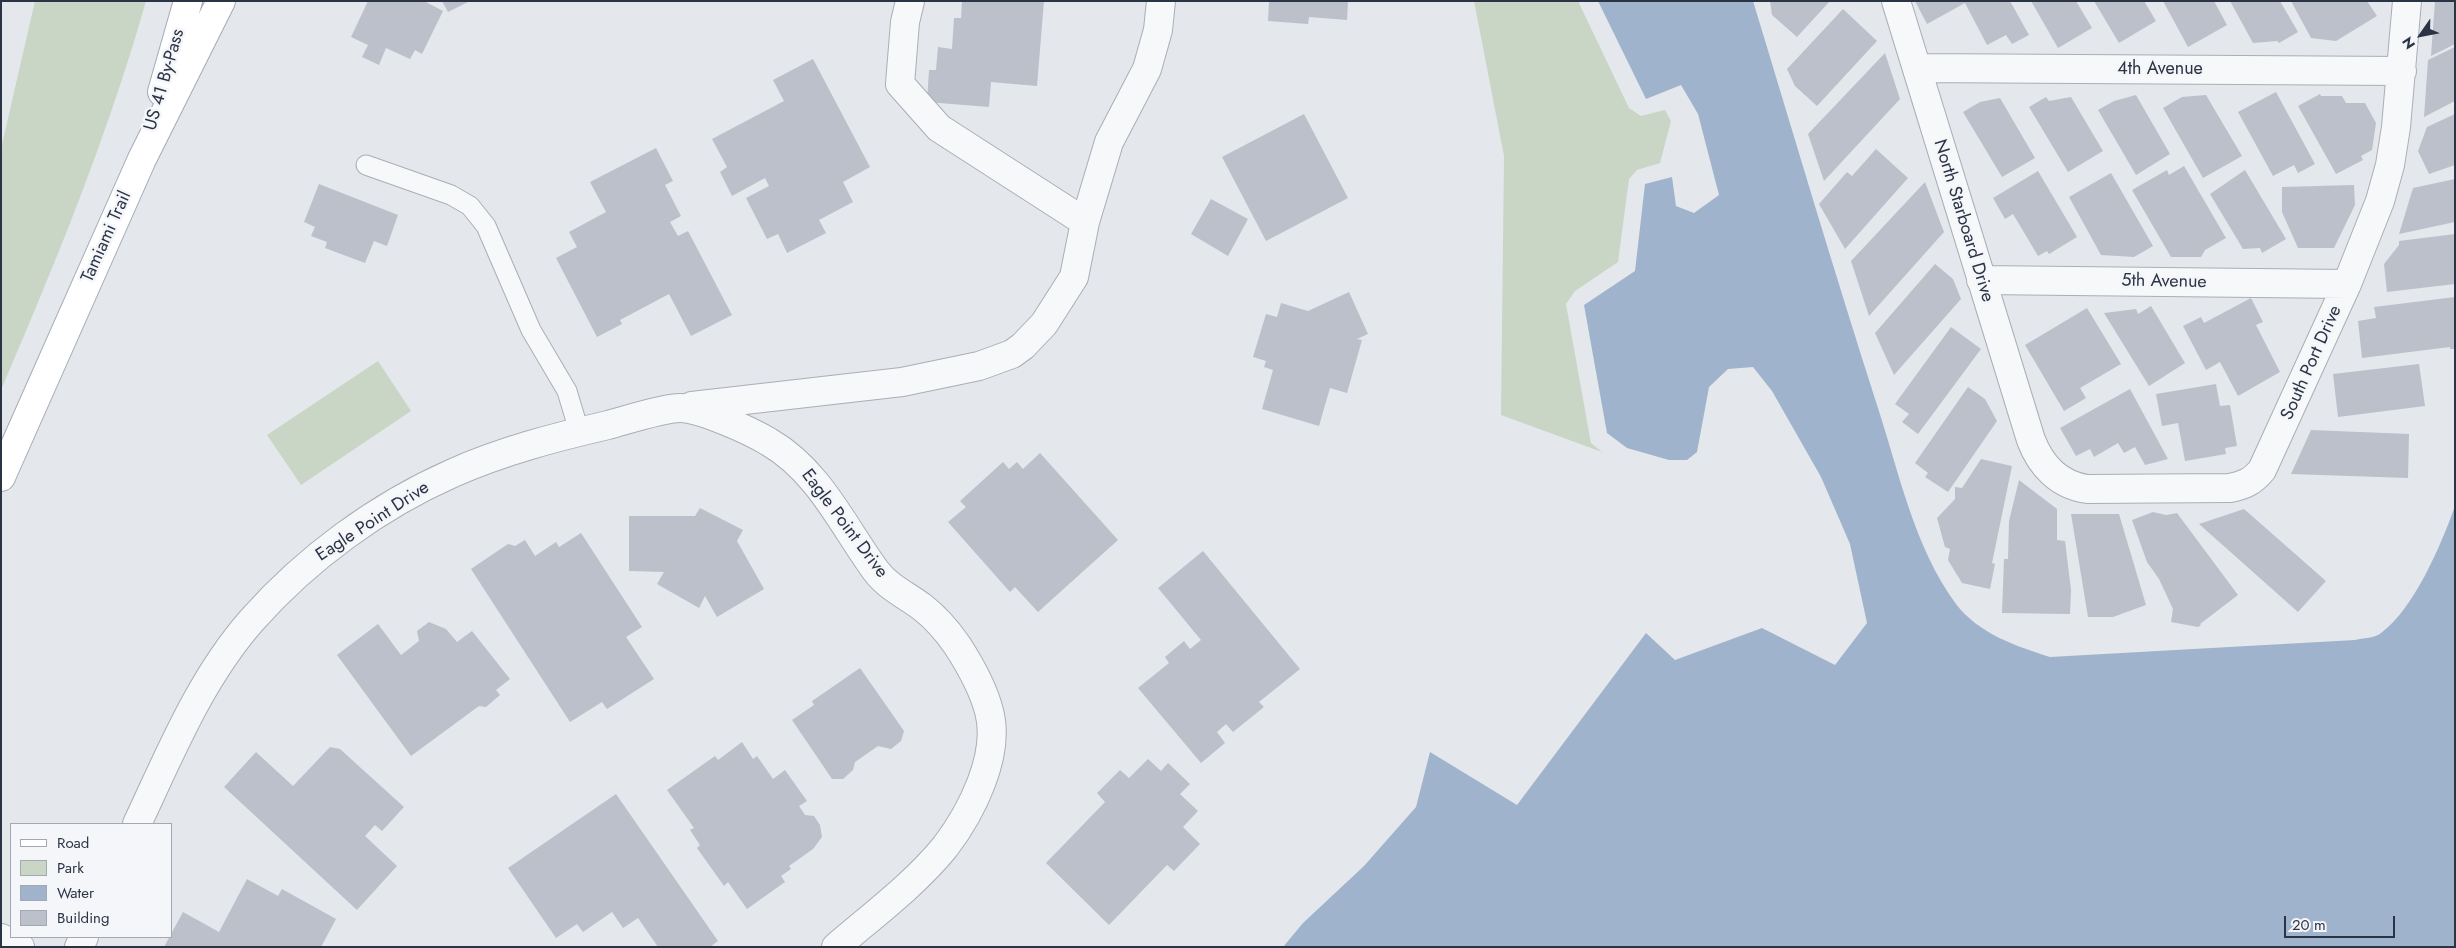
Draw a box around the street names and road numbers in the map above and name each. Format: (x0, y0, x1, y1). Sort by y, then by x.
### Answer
street label: US 41 By-Pass (140, 27, 190, 133)
street label: 4th Avenue (2117, 59, 2203, 81)
street label: North Starboard Drive (1928, 137, 1998, 305)
street label: Tamiami Trail (77, 188, 137, 286)
street label: 5th Avenue (2121, 270, 2207, 294)
street label: South Port Drive (2277, 302, 2347, 424)
street label: Eagle Point Drive (796, 465, 892, 583)
street label: Eagle Point Drive (312, 477, 434, 567)

